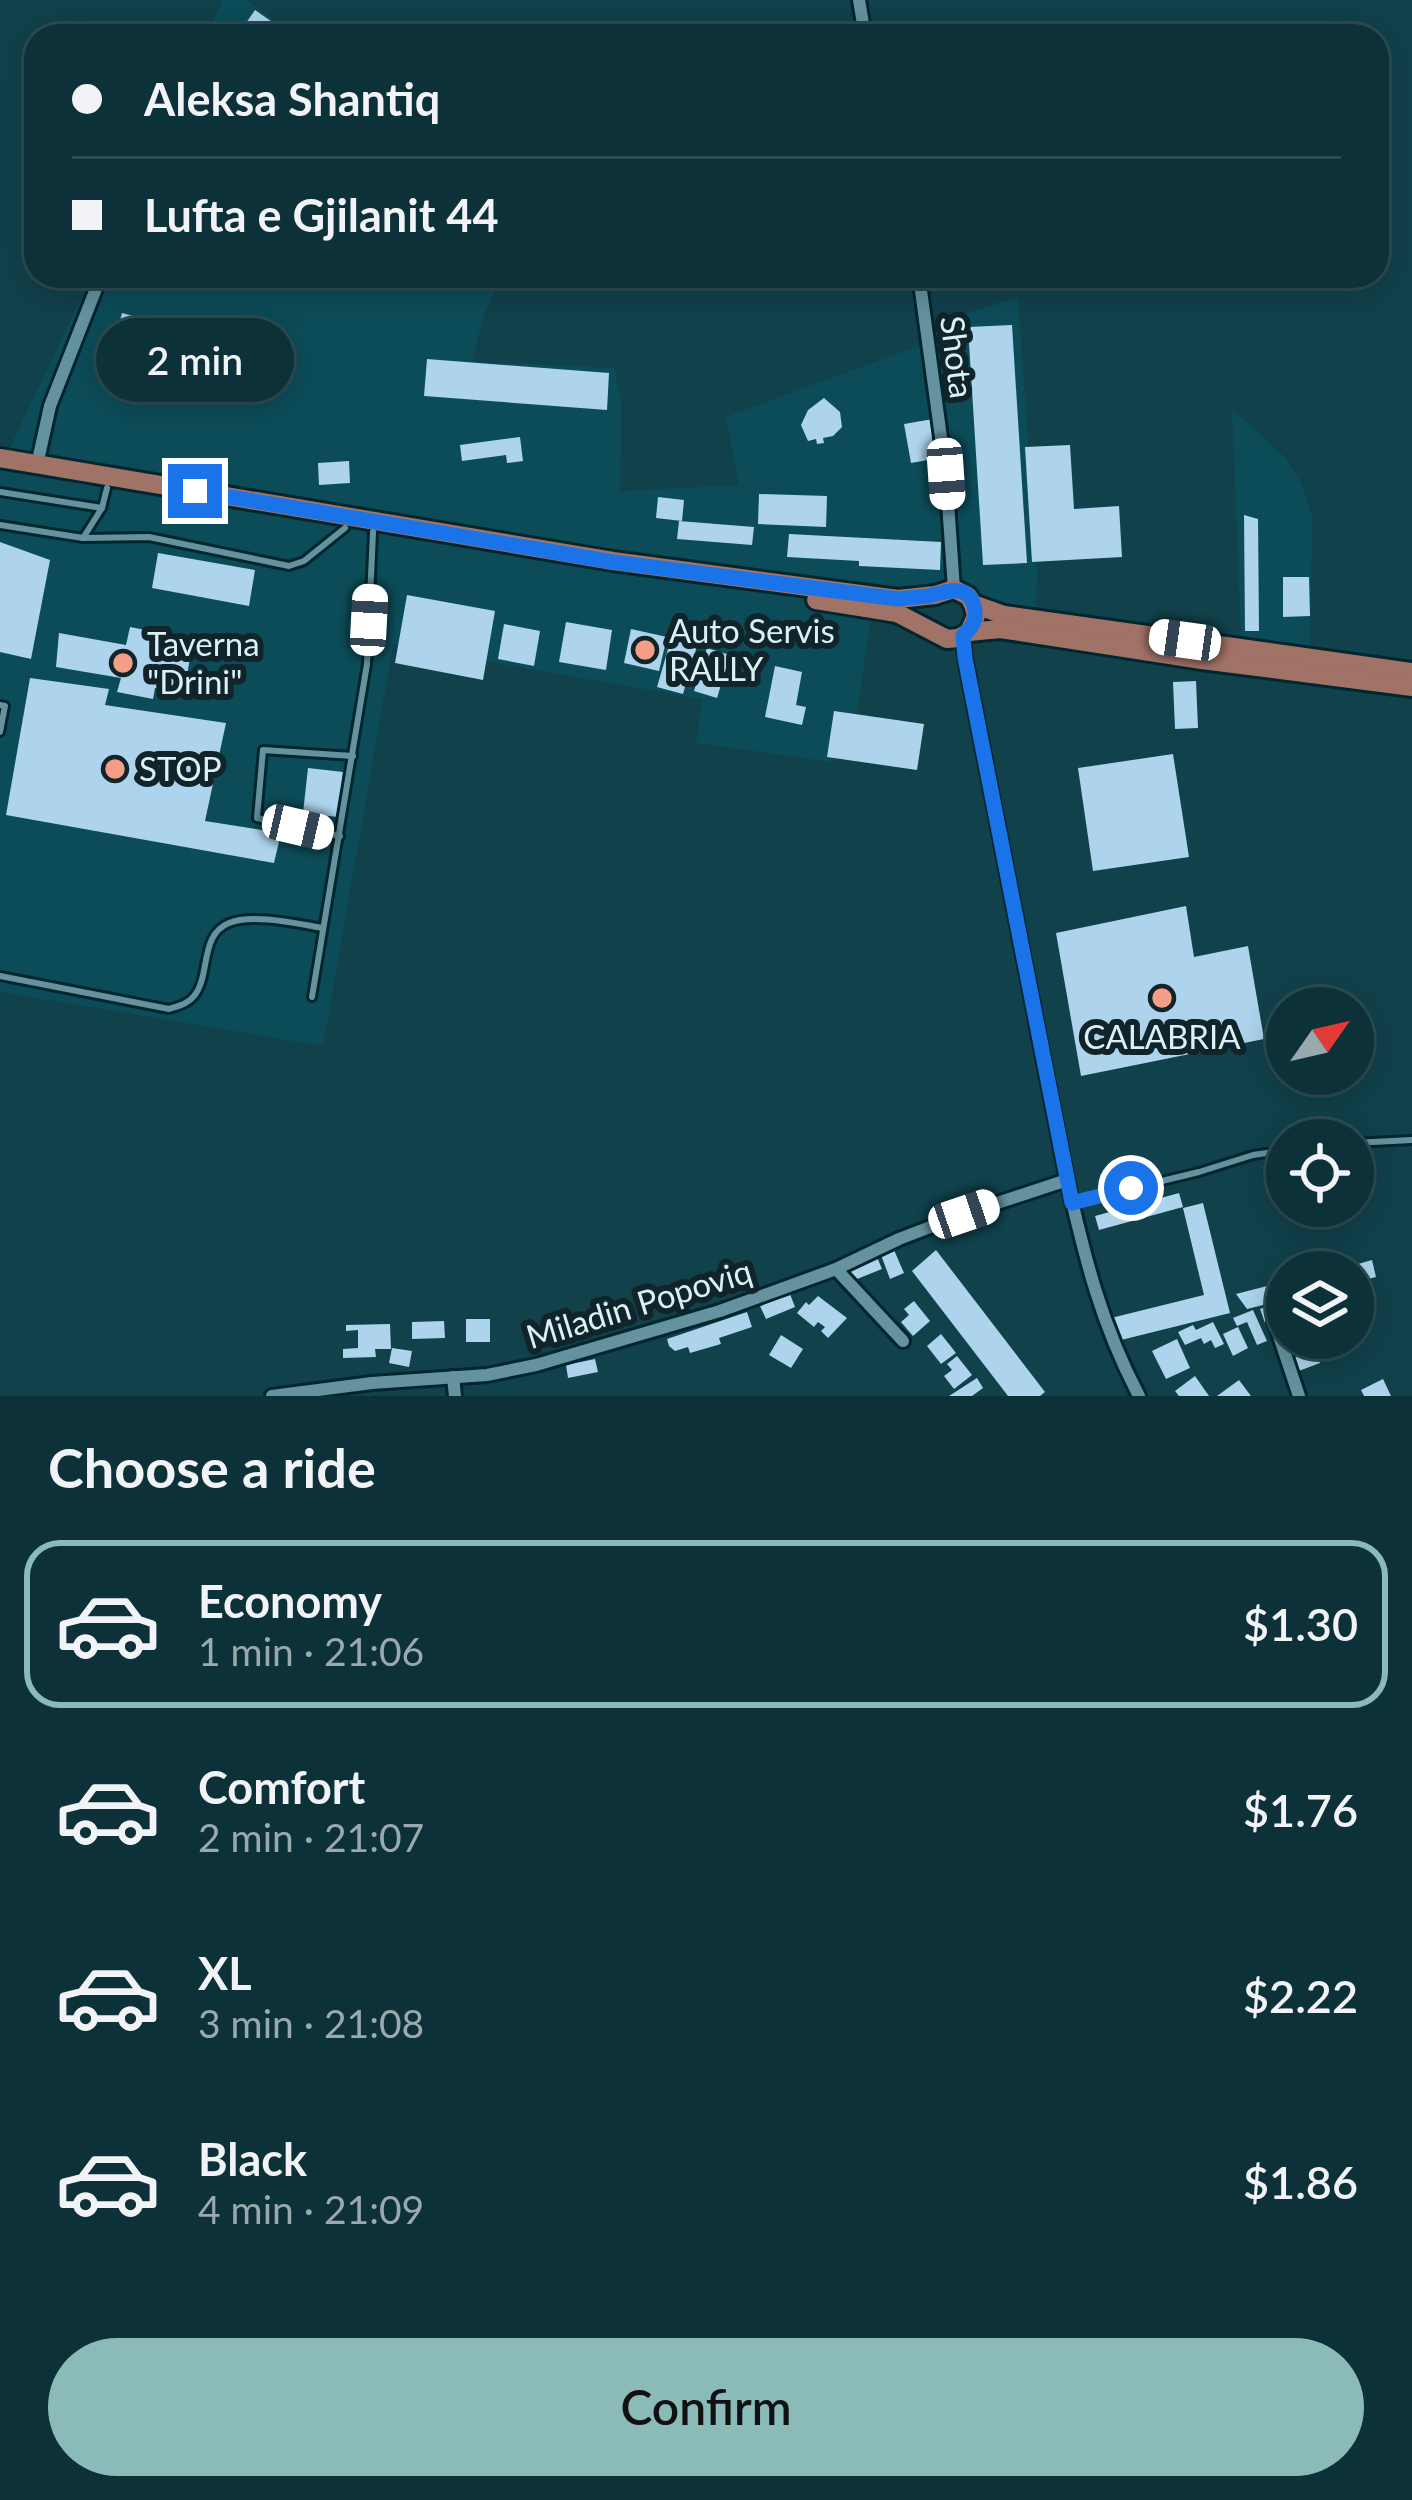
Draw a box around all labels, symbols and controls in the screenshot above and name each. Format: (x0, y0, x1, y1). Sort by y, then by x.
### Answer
text: Aleksa Shantiq (144, 72, 440, 126)
text: Lufta e Gjilanit 44 (144, 188, 499, 242)
street label: Shota (933, 313, 983, 400)
callout: 2 min (96, 317, 294, 401)
text: 2 min (147, 337, 243, 383)
car (926, 437, 966, 511)
route end (168, 464, 222, 518)
car (349, 583, 389, 657)
place label: Auto Servis RALLY (669, 610, 835, 688)
car (1147, 617, 1223, 663)
place label: Taverna "Drini" (147, 623, 260, 701)
marker: Auto Servis RALLY (632, 637, 658, 663)
marker: Taverna "Drini" (110, 650, 136, 676)
place label: STOP (139, 748, 222, 788)
marker: STOP (102, 756, 128, 782)
car (259, 801, 337, 853)
marker: CALABRIA (1149, 985, 1175, 1011)
north arrow (1266, 987, 1374, 1095)
map controls (1266, 987, 1374, 1359)
place label: CALABRIA (1083, 1016, 1241, 1056)
button: locate (1266, 1119, 1374, 1227)
route start (1104, 1161, 1158, 1215)
car (924, 1185, 1004, 1243)
street label: Miladin Popoviq (521, 1250, 756, 1356)
button: layers (1266, 1251, 1374, 1359)
text: Choose a ride (48, 1435, 376, 1500)
icon: car (54, 1570, 162, 1678)
text: Economy (198, 1574, 382, 1628)
text: $1.30 (1243, 1597, 1358, 1651)
text: 1 min · 21:06 (198, 1628, 424, 1674)
icon: car (54, 1756, 162, 1864)
text: Comfort (198, 1760, 365, 1814)
text: $1.76 (1243, 1783, 1358, 1837)
text: 2 min · 21:07 (198, 1814, 424, 1860)
icon: car (54, 1942, 162, 2050)
text: XL (198, 1946, 252, 2000)
text: $2.22 (1243, 1969, 1358, 2023)
text: 3 min · 21:08 (198, 2000, 424, 2046)
icon: car (54, 2128, 162, 2236)
text: Black (198, 2132, 307, 2186)
text: $1.86 (1243, 2155, 1358, 2209)
text: 4 min · 21:09 (198, 2186, 424, 2232)
button: Confirm (48, 2338, 1364, 2476)

